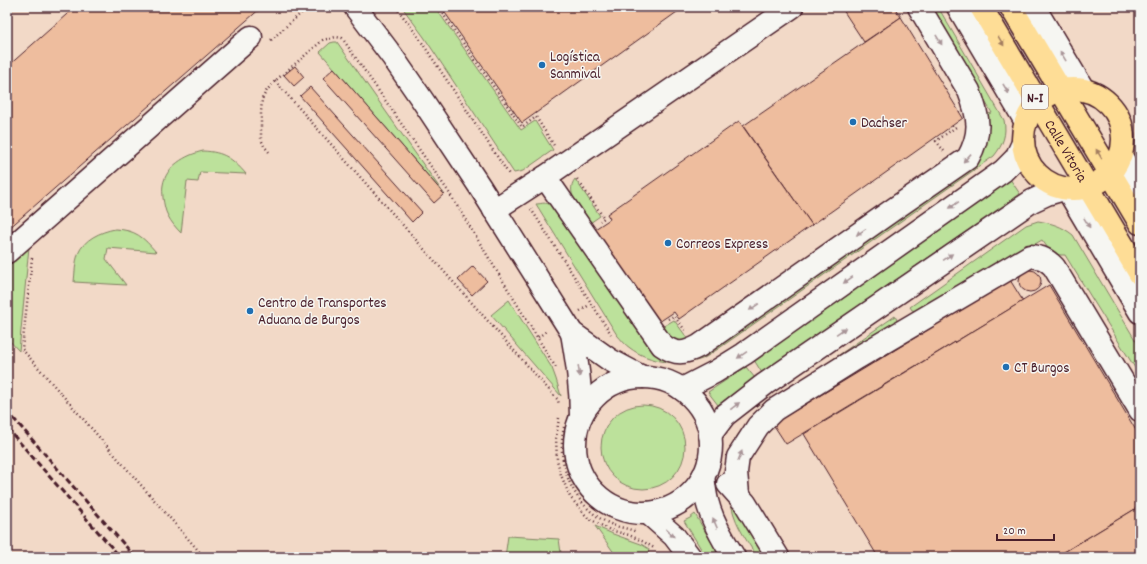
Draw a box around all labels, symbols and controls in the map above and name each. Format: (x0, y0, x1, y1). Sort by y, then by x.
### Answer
one-way arrow (935, 34, 942, 46)
one-way arrow (997, 35, 1004, 47)
place label: Logística Sanmival (550, 47, 601, 86)
one-way arrow (1059, 50, 1066, 62)
marker: Logística Sanmival (537, 60, 547, 70)
one-way arrow (1003, 83, 1010, 95)
road number: N-I (1022, 85, 1048, 109)
place label: Dachser (861, 113, 908, 135)
street label: Calle Vitoria (1038, 116, 1092, 188)
marker: Dachser (848, 117, 858, 127)
one-way arrow (1095, 148, 1102, 160)
one-way arrow (962, 153, 971, 163)
one-way arrow (949, 201, 960, 210)
one-way arrow (1083, 218, 1091, 228)
one-way arrow (855, 228, 866, 236)
place label: Correos Express (676, 234, 768, 256)
marker: Correos Express (663, 238, 673, 248)
one-way arrow (943, 253, 954, 261)
one-way arrow (843, 276, 853, 284)
place label: Centro de Transportes Aduana de Burgos (258, 293, 387, 332)
one-way arrow (749, 303, 760, 311)
marker: Centro de Transportes Aduana de Burgos (245, 306, 255, 316)
one-way arrow (836, 327, 847, 335)
one-way arrow (737, 351, 747, 359)
place label: CT Burgos (1014, 358, 1070, 380)
marker: CT Burgos (1001, 362, 1011, 372)
one-way arrow (576, 365, 582, 377)
one-way arrow (730, 402, 741, 410)
one-way arrow (737, 450, 743, 462)
scale bar (997, 516, 1054, 542)
one-way arrow (712, 517, 718, 528)
text: 20 m (1003, 523, 1026, 540)
one-way arrow (666, 528, 675, 537)

